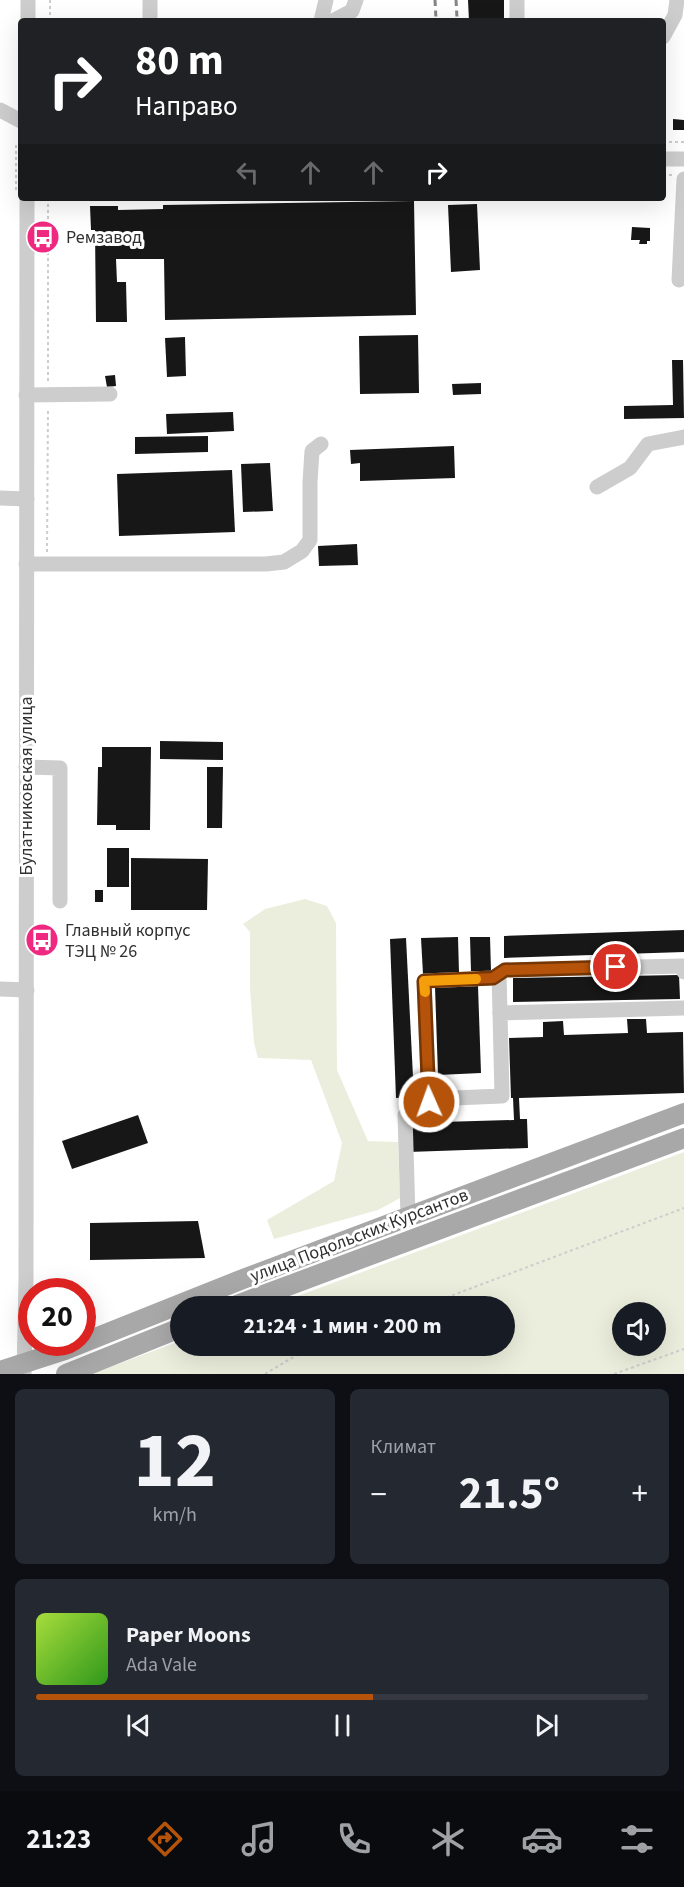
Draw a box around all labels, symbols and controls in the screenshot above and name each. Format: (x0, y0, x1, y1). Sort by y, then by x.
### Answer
text: 80 m (135, 31, 224, 91)
icon: right (36, 42, 114, 120)
text: Направо (135, 87, 238, 126)
icon: left (231, 156, 264, 189)
icon: ahead (294, 156, 327, 189)
icon: ahead (357, 156, 390, 189)
icon: right (420, 156, 453, 189)
bus stop icon: Ремзавод (25, 219, 61, 255)
place label: Ремзавод (66, 225, 142, 250)
street label: Булатниковская улица (14, 697, 39, 875)
place label: Главный корпус ТЭЦ № 26 (65, 918, 191, 964)
bus stop icon: Главный корпус ТЭЦ № 26 (24, 922, 60, 958)
pin (590, 941, 641, 992)
icon: arrive (599, 950, 632, 983)
position arrow (397, 1070, 461, 1134)
street label: улица Подольских Курсантов (247, 1182, 472, 1289)
speed limit sign: 20 (18, 1278, 96, 1356)
map controls (612, 1302, 666, 1356)
button: sound (612, 1302, 666, 1356)
text: 21:24 · 1 мин · 200 m (243, 1310, 442, 1342)
text: 12 (134, 1406, 216, 1517)
text: Климат (371, 1433, 436, 1461)
text: 21.5° (459, 1462, 560, 1526)
text: − (371, 1471, 387, 1518)
text: + (632, 1471, 648, 1518)
text: km/h (153, 1501, 197, 1529)
text: Paper Moons (126, 1619, 251, 1651)
text: Ada Vale (126, 1651, 197, 1679)
icon: previous (122, 1709, 155, 1742)
icon: pause (326, 1709, 359, 1742)
icon: next (530, 1709, 563, 1742)
icon: directions (144, 1818, 186, 1860)
icon: music (238, 1818, 280, 1860)
icon: phone (333, 1818, 375, 1860)
icon: climate (427, 1818, 469, 1860)
icon: car (521, 1818, 563, 1860)
icon: filters (616, 1818, 658, 1860)
text: 21:23 (26, 1820, 91, 1859)

